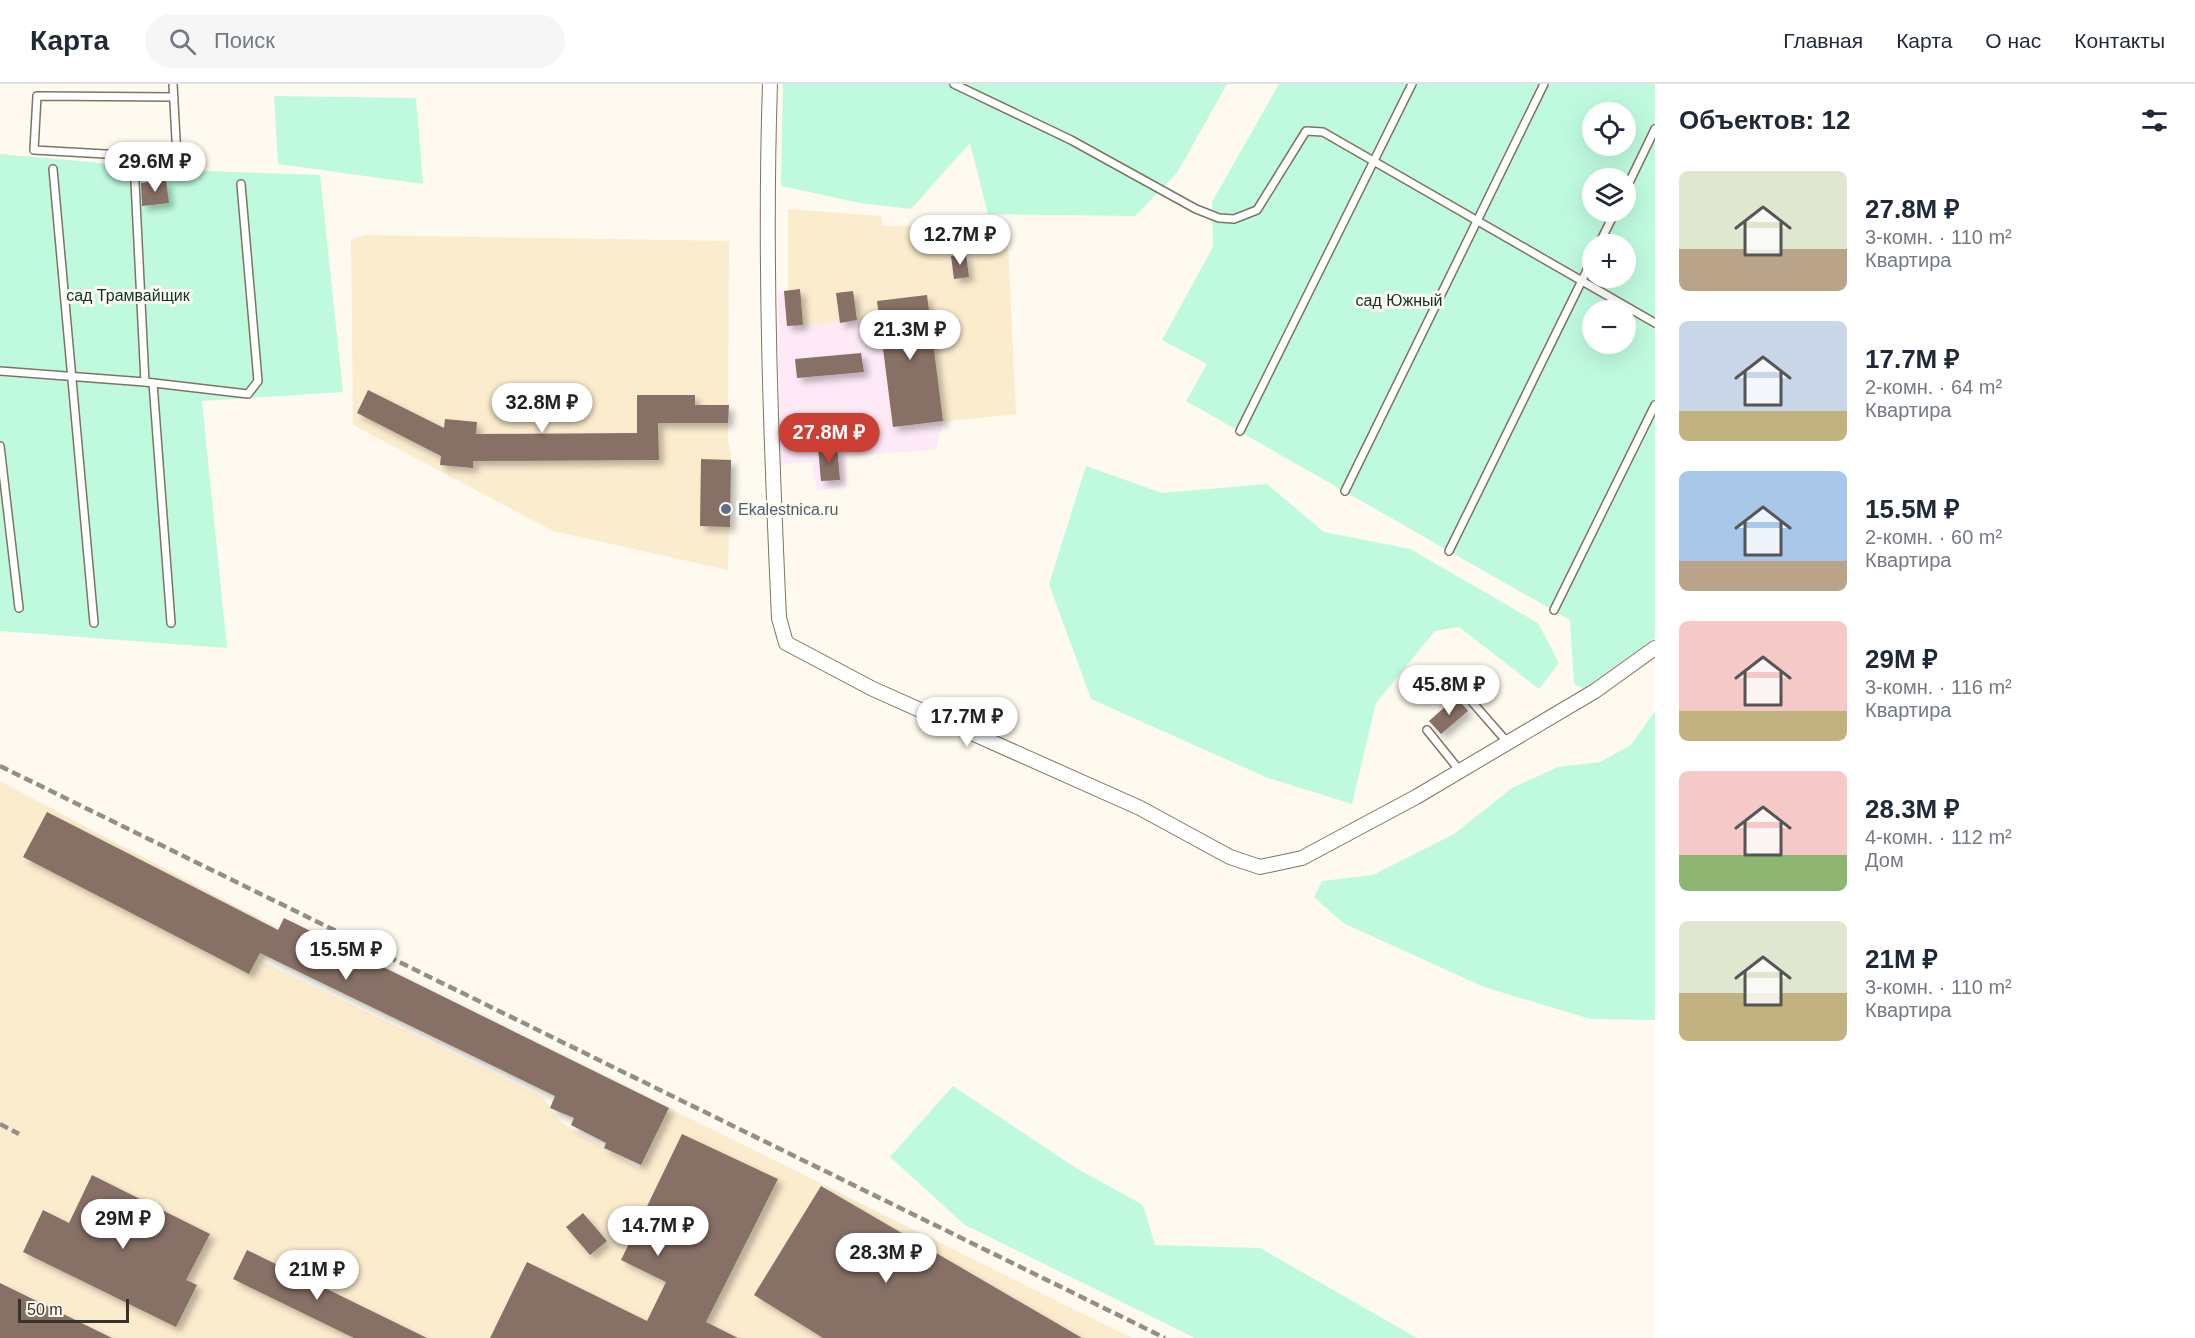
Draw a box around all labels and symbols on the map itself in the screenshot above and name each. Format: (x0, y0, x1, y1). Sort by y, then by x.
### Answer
pin: 29.6M ₽ (100, 142, 210, 193)
pin: 12.7M ₽ (905, 215, 1015, 266)
park label: сад Трамвайщик (66, 287, 191, 304)
park label: сад Южный (1356, 292, 1442, 309)
pin: 21.3M ₽ (855, 310, 965, 361)
pin: 32.8M ₽ (487, 383, 597, 434)
pin: 27.8M ₽ (774, 413, 884, 464)
place label: Ekalestnica.ru (738, 501, 839, 518)
marker: Ekalestnica.ru (719, 502, 733, 516)
pin: 45.8M ₽ (1394, 665, 1504, 716)
pin: 17.7M ₽ (912, 697, 1022, 748)
pin: 15.5M ₽ (291, 930, 401, 981)
pin: 29M ₽ (81, 1199, 165, 1250)
pin: 14.7M ₽ (603, 1206, 713, 1257)
pin: 28.3M ₽ (831, 1233, 941, 1284)
pin: 21M ₽ (275, 1250, 359, 1301)
scale bar (18, 1296, 129, 1324)

